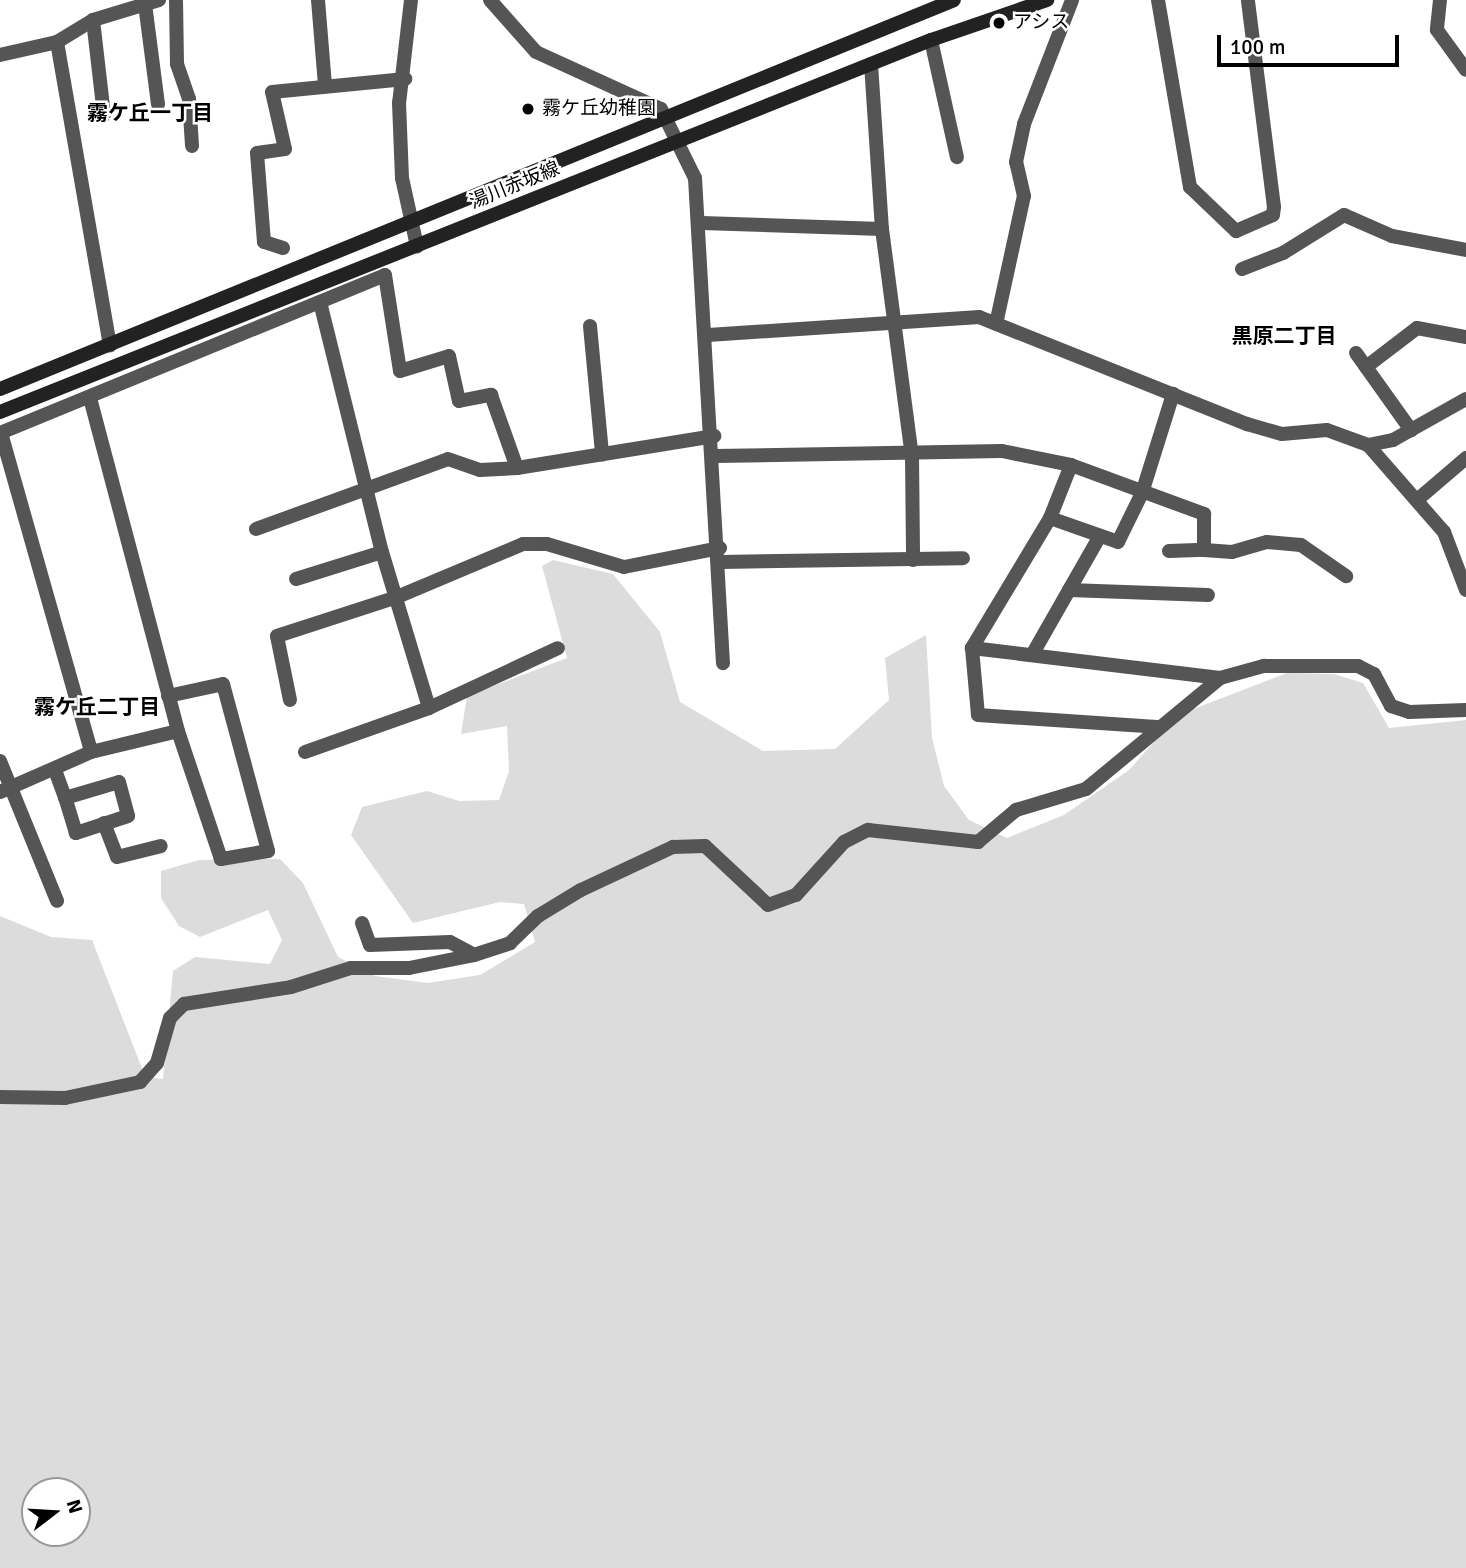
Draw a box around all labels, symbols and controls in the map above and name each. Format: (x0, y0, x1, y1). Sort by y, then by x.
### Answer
place label: アシス (1013, 12, 1070, 34)
marker: アシス (991, 15, 1007, 31)
scale bar (1221, 21, 1403, 65)
text: 100 m (1230, 34, 1285, 60)
place label: 霧ケ丘幼稚園 (542, 98, 656, 120)
district label: 霧ケ丘一丁目 (87, 100, 213, 126)
marker: 霧ケ丘幼稚園 (520, 101, 536, 117)
street label: 湯川赤坂線 (467, 158, 563, 214)
district label: 黒原二丁目 (1232, 323, 1336, 349)
district label: 霧ケ丘二丁目 (34, 694, 160, 720)
north arrow (21, 1477, 91, 1547)
text: N (61, 1497, 88, 1516)

